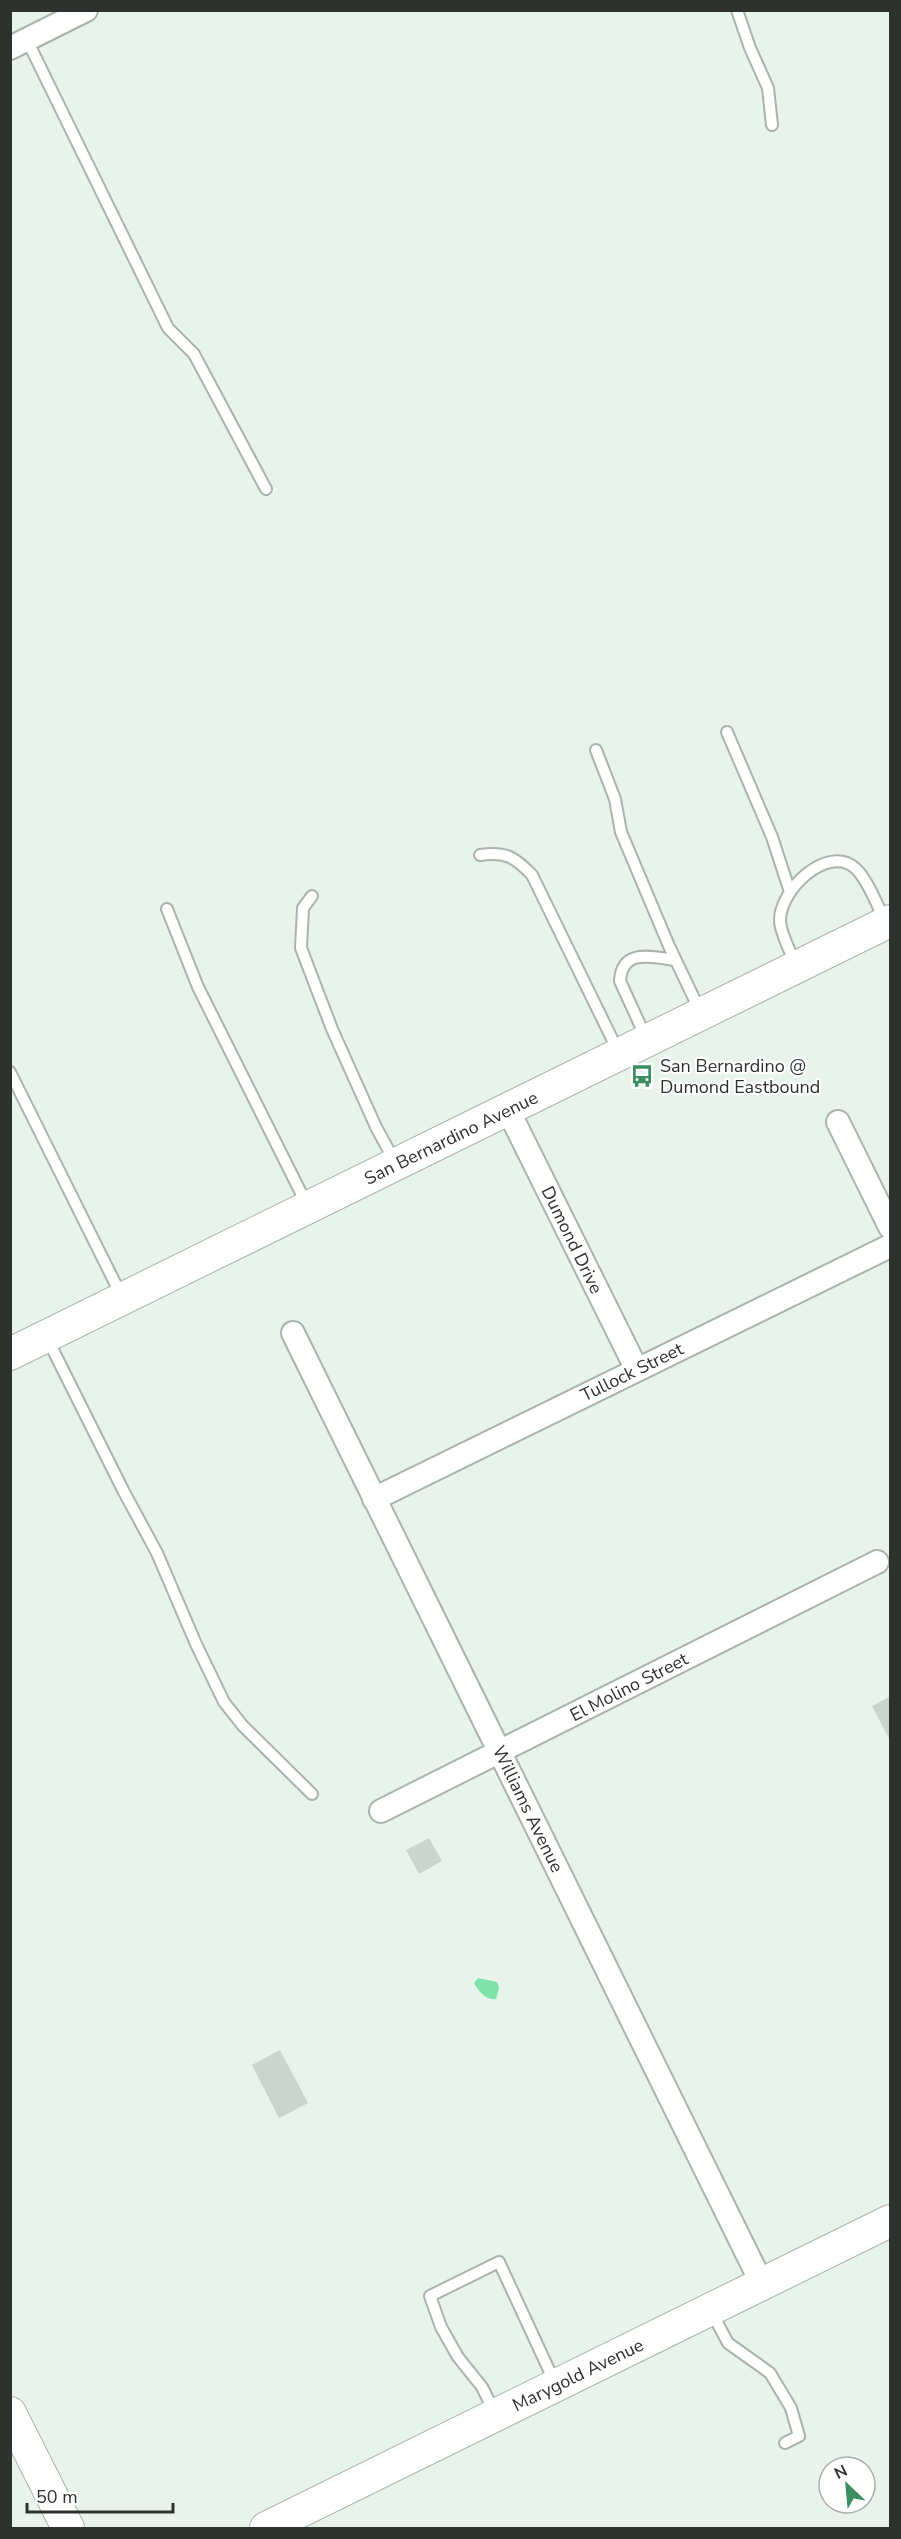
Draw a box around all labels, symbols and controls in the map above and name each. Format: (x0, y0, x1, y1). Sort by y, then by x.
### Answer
place label: San Bernardino @ Dumond Eastbound (660, 1054, 820, 1099)
bus stop icon: San Bernardino @ Dumond Eastbound (629, 1063, 655, 1089)
street label: San Bernardino Avenue (360, 1085, 542, 1191)
street label: Dumond Drive (536, 1182, 608, 1298)
street label: Tullock Street (577, 1337, 688, 1407)
street label: El Molino Street (566, 1647, 693, 1727)
street label: Williams Avenue (487, 1742, 569, 1876)
street label: Marygold Avenue (508, 2333, 648, 2417)
north arrow (817, 2455, 877, 2515)
text: N (831, 2460, 851, 2485)
scale bar (27, 2476, 172, 2514)
text: 50 m (36, 2485, 78, 2509)

